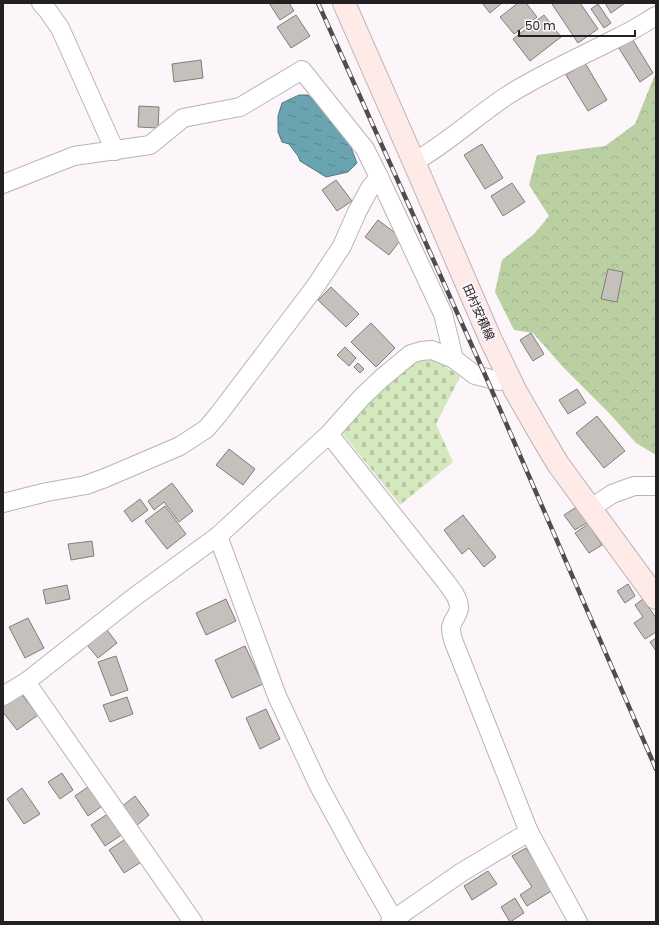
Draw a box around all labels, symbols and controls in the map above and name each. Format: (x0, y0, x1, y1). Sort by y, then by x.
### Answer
scale bar (519, 12, 635, 38)
text: 50 m (525, 17, 556, 34)
street label: 田村安積線 (459, 281, 499, 343)

